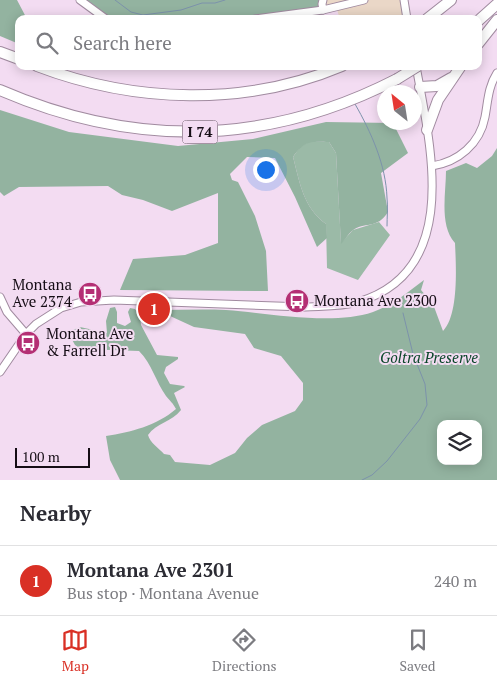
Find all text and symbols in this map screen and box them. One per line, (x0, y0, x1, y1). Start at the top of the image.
search box (15, 15, 482, 70)
icon: search (33, 29, 61, 57)
text: Search here (73, 30, 172, 55)
north arrow (377, 85, 422, 130)
road number: I 74 (182, 120, 218, 144)
your location (253, 157, 279, 183)
place label: Montana Ave 2374 (12, 274, 72, 311)
bus stop icon: Montana Ave 2374 (77, 281, 103, 307)
bus stop icon: Montana Ave 2300 (284, 288, 310, 314)
pin: 1 (138, 290, 170, 328)
place label: Montana Ave 2300 (314, 290, 437, 310)
place label: Montana Ave & Farrell Dr (46, 323, 133, 360)
bus stop icon: Montana Ave & Farrell Dr (15, 330, 41, 356)
park label: Goltra Preserve (380, 347, 478, 367)
map controls (437, 420, 482, 465)
button: layers (437, 420, 482, 465)
scale bar (15, 445, 90, 468)
text: 100 m (22, 447, 60, 466)
text: Nearby (20, 499, 91, 527)
text: Montana Ave 2301 (67, 557, 235, 582)
text: 1 (31, 570, 41, 592)
text: 240 m (434, 570, 477, 592)
text: Bus stop · Montana Avenue (67, 582, 259, 604)
tab: Map (61, 626, 89, 675)
tab: Directions (212, 626, 277, 675)
tab: Saved (399, 626, 436, 675)

